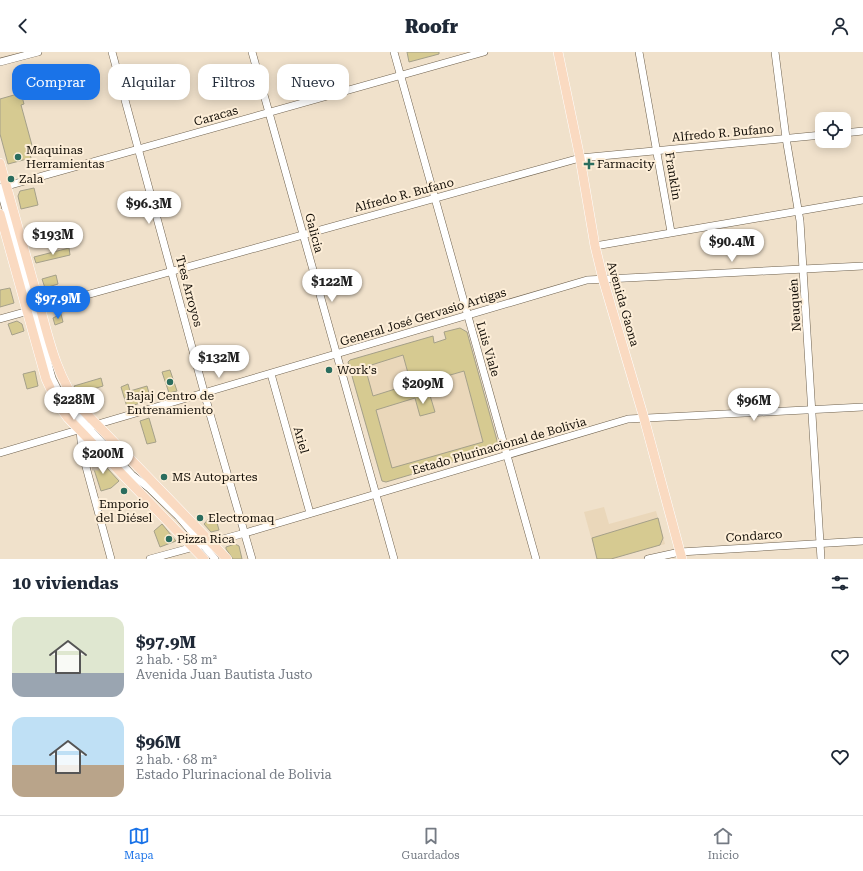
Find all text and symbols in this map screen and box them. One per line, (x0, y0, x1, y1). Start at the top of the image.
icon: back (12, 15, 34, 37)
icon: person (829, 15, 851, 37)
text: Roofr (405, 16, 458, 37)
chip: Comprar (12, 64, 100, 100)
chip: Alquilar (108, 64, 190, 100)
chip: Filtros (198, 64, 269, 100)
chip: Nuevo (277, 64, 349, 100)
street label: Caracas (192, 103, 240, 129)
map controls (815, 112, 851, 148)
button: locate (815, 112, 851, 148)
street label: Alfredo R. Bufano (671, 122, 775, 144)
place label: Maquinas Herramientas (26, 143, 105, 171)
street label: Franklin (662, 151, 684, 201)
marker: Maquinas Herramientas (13, 152, 23, 162)
place label: Farmacity (597, 157, 655, 171)
marker: Farmacity (584, 159, 594, 169)
place label: Zala (19, 172, 44, 186)
marker: Zala (6, 174, 16, 184)
street label: Alfredo R. Bufano (353, 175, 455, 215)
pin: $96.3M (116, 191, 182, 225)
text: $96.3M (126, 196, 172, 211)
street label: Galicia (302, 212, 326, 255)
pin: $193M (25, 222, 81, 256)
text: $193M (32, 227, 74, 242)
pin: $90.4M (699, 229, 765, 263)
text: $90.4M (709, 234, 755, 249)
street label: Tres Arroyos (173, 254, 205, 328)
street label: Avenida Gaona (604, 260, 642, 349)
pin: $122M (304, 269, 360, 303)
text: $122M (311, 274, 353, 289)
street label: Neuquén (786, 278, 804, 332)
street label: General José Gervasio Artigas (338, 285, 508, 349)
pin: $97.9M (25, 286, 91, 320)
text: $97.9M (35, 291, 81, 306)
street label: Luis Viale (473, 320, 503, 379)
pin: $132M (191, 345, 247, 379)
text: $132M (198, 350, 240, 365)
place label: Work's (337, 363, 377, 377)
marker: Work's (324, 365, 334, 375)
pin: $209M (395, 371, 451, 405)
text: $209M (402, 376, 444, 391)
marker: Bajaj Centro de Entrenamiento (165, 377, 175, 387)
pin: $228M (46, 387, 102, 421)
pin: $96M (730, 388, 778, 422)
place label: Bajaj Centro de Entrenamiento (126, 389, 214, 417)
text: $228M (53, 392, 95, 407)
text: $96M (737, 393, 771, 408)
street label: Estado Plurinacional de Bolivia (410, 414, 588, 478)
street label: Ariel (291, 425, 312, 455)
pin: $200M (75, 441, 131, 475)
text: $200M (82, 446, 124, 461)
place label: MS Autopartes (172, 470, 258, 484)
marker: MS Autopartes (159, 472, 169, 482)
marker: Emporio del Diésel (119, 486, 129, 496)
place label: Emporio del Diésel (96, 497, 152, 525)
place label: Electromaq (208, 511, 275, 525)
marker: Electromaq (195, 513, 205, 523)
street label: Condarco (725, 527, 783, 545)
place label: Pizza Rica (177, 532, 235, 546)
marker: Pizza Rica (164, 534, 174, 544)
icon: filters (829, 572, 851, 594)
text: 10 viviendas (12, 573, 118, 593)
text: $97.9M (136, 632, 196, 652)
icon: home (44, 633, 92, 681)
icon: heart (829, 646, 851, 668)
text: 2 hab. · 58 m² (136, 652, 217, 667)
text: Avenida Juan Bautista Justo (136, 667, 313, 682)
text: $96M (136, 732, 181, 752)
icon: home (44, 733, 92, 781)
icon: heart (829, 746, 851, 768)
text: 2 hab. · 68 m² (136, 752, 217, 767)
text: Estado Plurinacional de Bolivia (136, 767, 332, 782)
tab: Mapa (124, 825, 153, 862)
tab: Guardados (402, 825, 460, 862)
tab: Inicio (708, 825, 739, 862)

